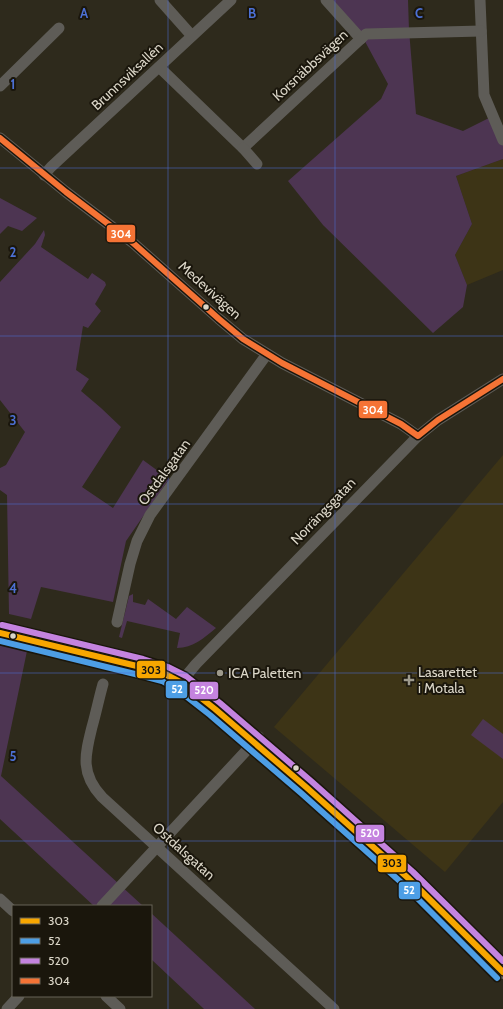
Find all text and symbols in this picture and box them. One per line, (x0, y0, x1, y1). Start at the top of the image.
text: A (80, 5, 89, 21)
text: B (248, 5, 256, 21)
text: C (415, 5, 423, 21)
street label: Korsnäbbsvägen (268, 25, 352, 105)
street label: Brunnsviksallén (87, 38, 167, 114)
text: 1 (11, 76, 15, 92)
line badge: 304 (106, 224, 136, 243)
text: 304 (111, 227, 131, 241)
text: 2 (10, 244, 17, 260)
street label: Medevivägen (175, 257, 245, 323)
unlabelled marker (201, 302, 211, 312)
line badge: 304 (358, 400, 388, 419)
text: 304 (363, 403, 383, 417)
text: 3 (9, 412, 17, 428)
street label: Ostdalsgatan (134, 435, 194, 509)
street label: Norrängsgatan (287, 474, 360, 548)
text: 4 (9, 580, 17, 596)
unlabelled marker (8, 631, 18, 641)
line badge: 303 (136, 660, 166, 679)
text: 303 (141, 663, 161, 677)
place label: Lasarettet i Motala (418, 663, 477, 697)
place label: ICA Paletten (228, 664, 301, 682)
marker: ICA Paletten (215, 668, 225, 678)
marker: Lasarettet i Motala (403, 674, 415, 686)
line badge: 52 (165, 680, 188, 699)
line badge: 520 (189, 681, 219, 700)
text: 52 (171, 682, 183, 696)
text: 520 (194, 683, 214, 697)
text: 5 (10, 748, 17, 764)
unlabelled marker (291, 763, 301, 773)
street label: Ostdalsgatan (149, 818, 219, 884)
line badge: 520 (355, 824, 385, 843)
text: 520 (360, 826, 380, 840)
line badge: 303 (377, 854, 407, 873)
text: 303 (382, 856, 402, 870)
line badge: 52 (398, 881, 421, 900)
text: 52 (403, 883, 415, 897)
legend (12, 905, 152, 997)
text: 303 (48, 913, 69, 928)
text: 52 (48, 933, 61, 948)
text: 520 (48, 953, 69, 968)
text: 304 (48, 973, 70, 988)

